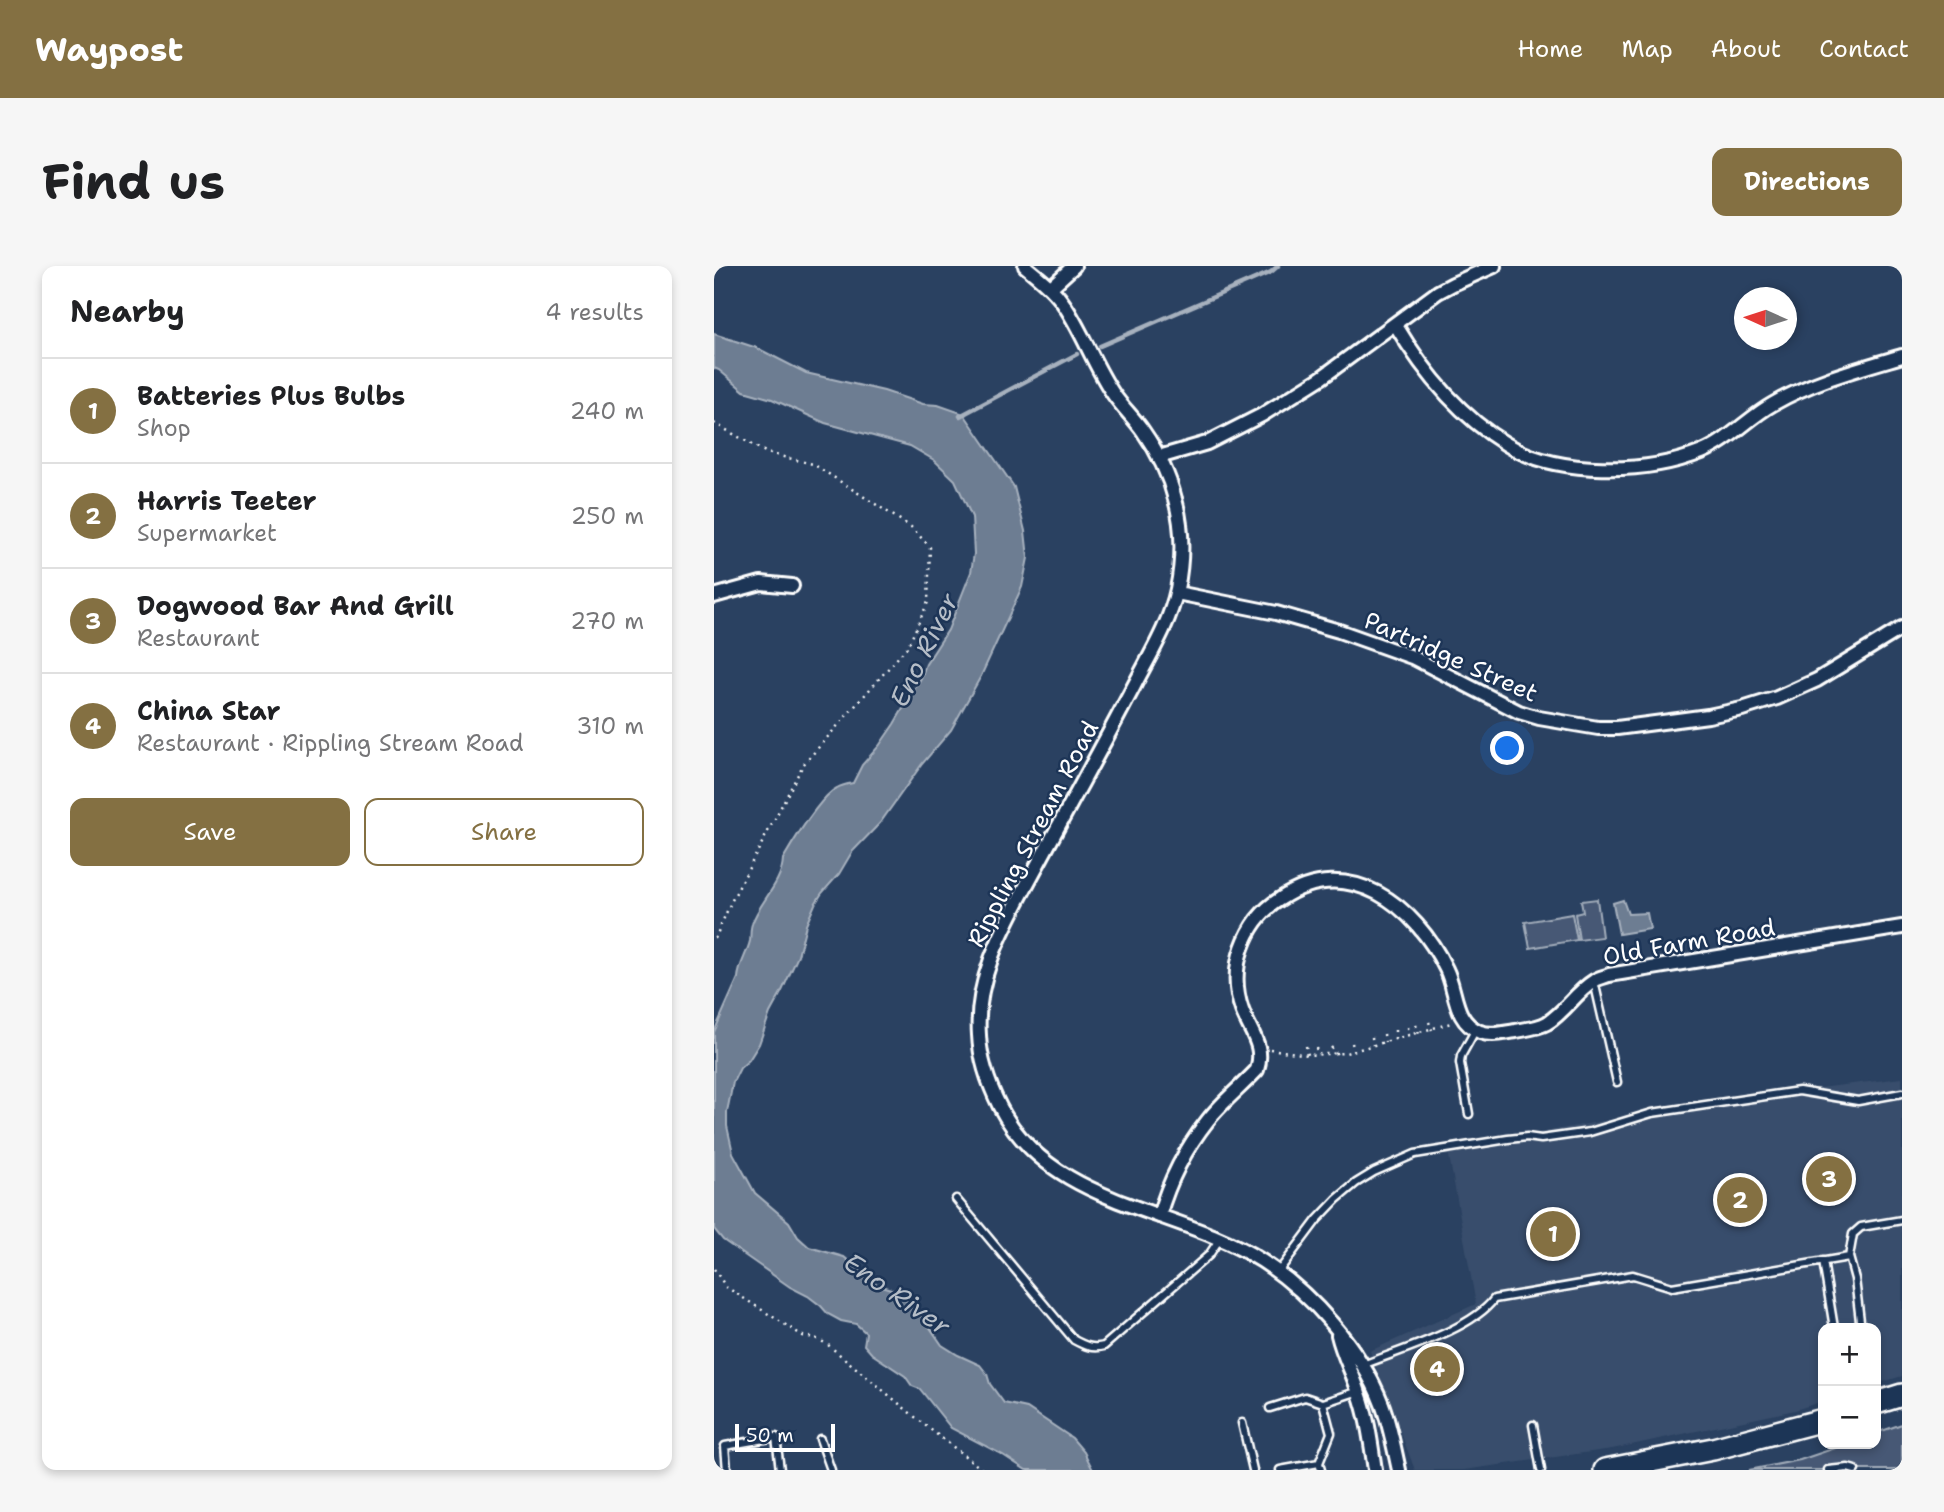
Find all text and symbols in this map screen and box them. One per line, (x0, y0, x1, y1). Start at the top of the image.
text: Waypost (35, 27, 183, 72)
text: Home (1517, 33, 1583, 65)
text: Map (1621, 33, 1673, 65)
text: About (1711, 33, 1781, 65)
text: Contact (1819, 33, 1909, 65)
button: Directions (1712, 148, 1902, 216)
text: Find us (42, 149, 225, 215)
north arrow (1734, 287, 1797, 350)
text: Nearby (70, 291, 185, 332)
text: 4 results (545, 297, 644, 327)
text: Batteries Plus Bulbs (137, 378, 405, 413)
text: 1 (88, 396, 98, 426)
text: 240 m (570, 396, 644, 426)
text: Shop (137, 413, 191, 443)
text: Harris Teeter (137, 483, 317, 518)
text: 2 (85, 501, 101, 531)
text: 250 m (571, 501, 644, 531)
text: Supermarket (137, 518, 277, 548)
water label: Eno River (881, 586, 966, 712)
text: Dogwood Bar And Grill (137, 588, 454, 623)
street label: Partridge Street (1359, 604, 1543, 710)
text: 3 (85, 606, 101, 636)
text: 270 m (570, 606, 644, 636)
text: Restaurant (137, 623, 260, 653)
text: China Star (137, 693, 280, 728)
text: 4 (85, 711, 101, 741)
text: 310 m (576, 711, 644, 741)
street label: Rippling Stream Road (960, 715, 1106, 953)
text: Restaurant · Rippling Stream Road (137, 728, 524, 758)
your location (1490, 731, 1524, 765)
button: Save (70, 798, 350, 866)
button: Share (364, 798, 644, 866)
street label: Old Farm Road (1600, 911, 1778, 973)
pin: 3 (1806, 1153, 1852, 1205)
pin: 2 (1717, 1174, 1763, 1226)
pin: 1 (1530, 1208, 1576, 1260)
water label: Eno River (837, 1244, 958, 1343)
map controls (1818, 1323, 1881, 1449)
button: + (1818, 1323, 1881, 1386)
pin: 4 (1414, 1343, 1460, 1395)
button: − (1818, 1386, 1881, 1449)
scale bar (735, 1421, 835, 1453)
text: 50 m (746, 1423, 794, 1448)

